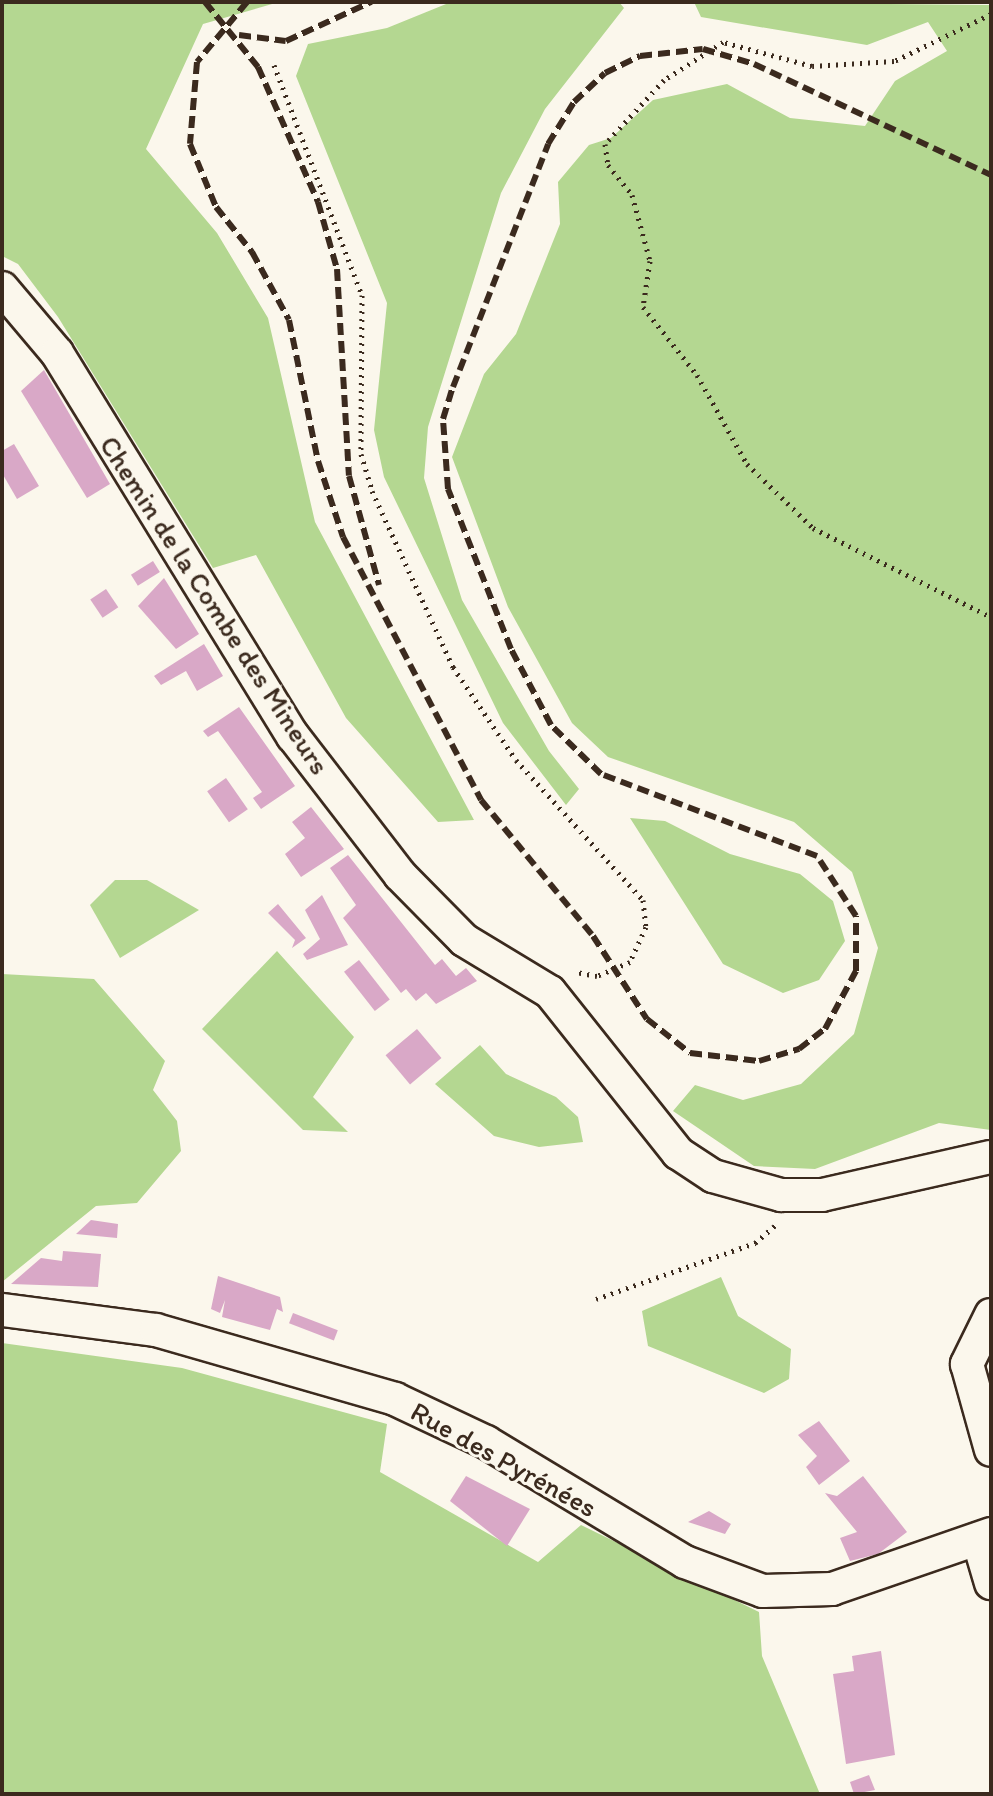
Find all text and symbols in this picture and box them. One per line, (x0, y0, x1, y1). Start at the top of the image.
street label: Chemin de la Combe des Mineurs (93, 430, 337, 780)
street label: Rue des Pyrénées (405, 1394, 603, 1524)

